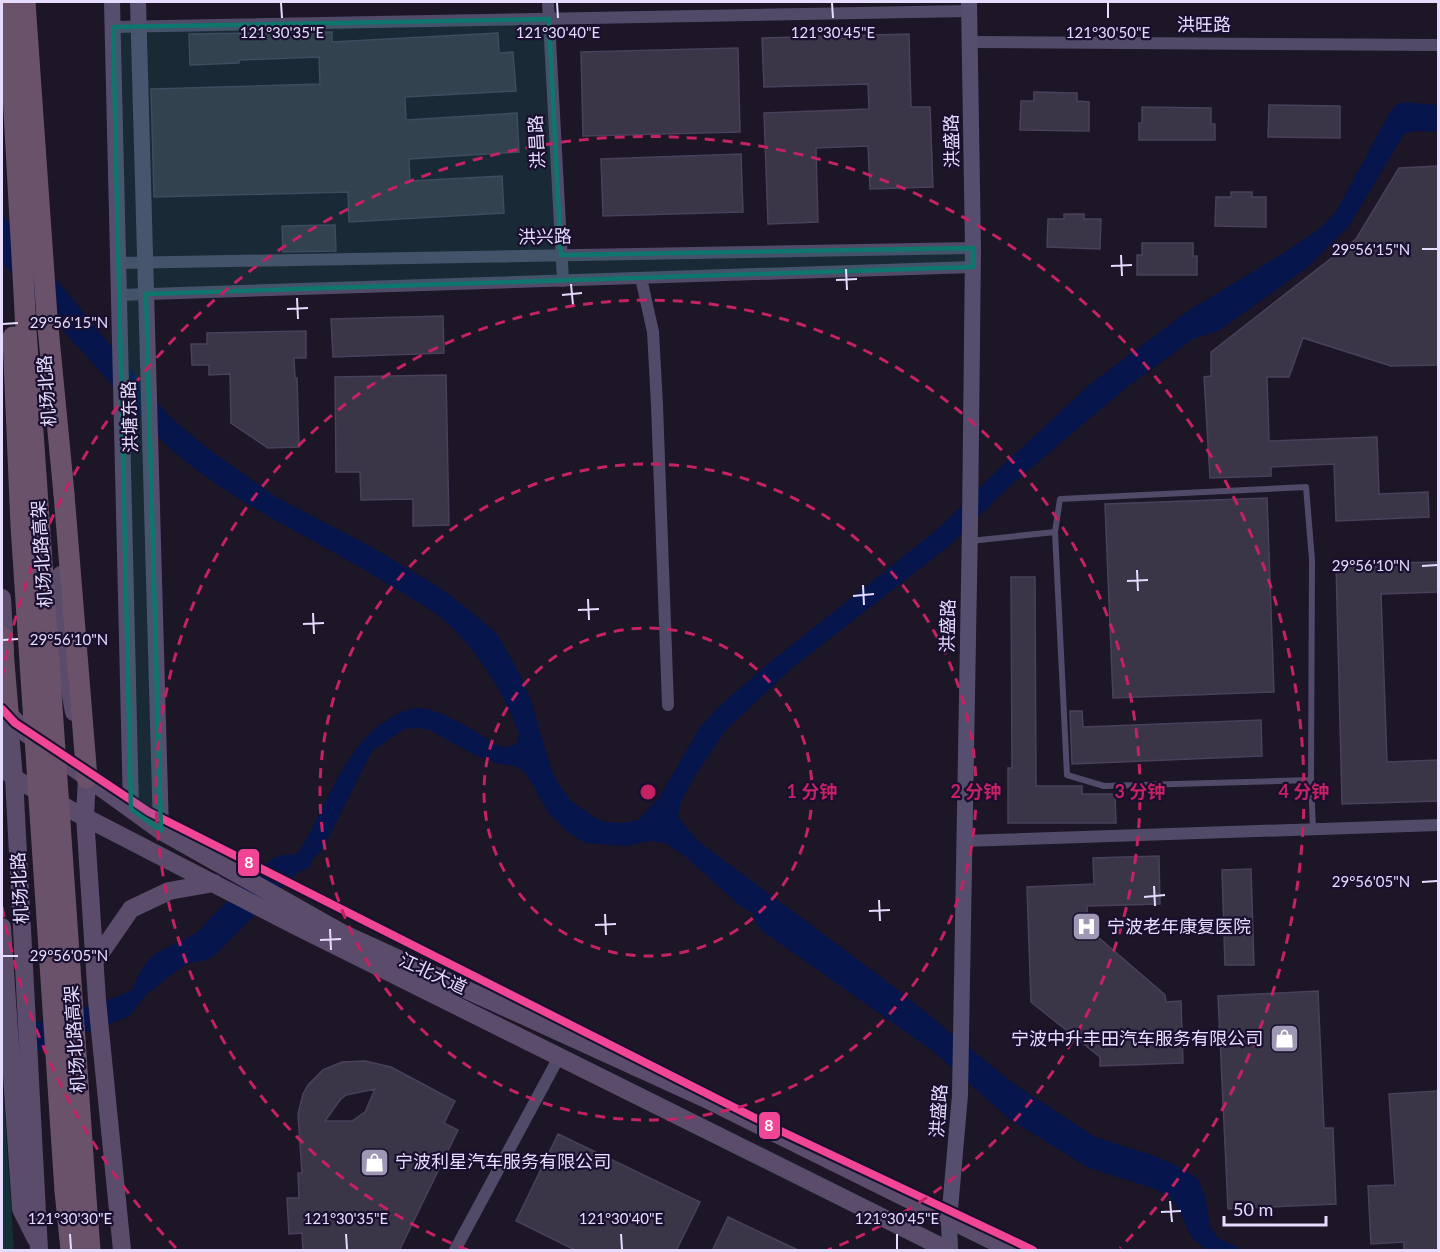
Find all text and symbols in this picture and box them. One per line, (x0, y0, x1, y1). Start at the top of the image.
street label: 洪旺路 (1177, 13, 1231, 35)
text: 121°30'35"E (240, 23, 324, 41)
text: 121°30'40"E (516, 23, 600, 41)
text: 121°30'45"E (791, 23, 875, 41)
text: 121°30'50"E (1066, 23, 1150, 41)
street label: 洪盛路 (940, 114, 962, 168)
street label: 洪昌路 (524, 115, 548, 170)
street label: 洪兴路 (518, 225, 572, 247)
text: 29°56'15"N (1332, 240, 1410, 258)
text: 29°56'15"N (30, 313, 108, 331)
street label: 机场北路 (33, 354, 59, 428)
street label: 洪塘东路 (117, 381, 141, 453)
street label: 机场北路高架 (26, 499, 56, 609)
text: 29°56'10"N (1332, 556, 1410, 574)
street label: 洪盛路 (936, 599, 958, 653)
text: 29°56'10"N (30, 630, 108, 648)
text: 1 分钟 (787, 780, 837, 802)
text: 2 分钟 (951, 780, 1001, 802)
text: 3 分钟 (1115, 780, 1165, 802)
text: 4 分钟 (1279, 780, 1329, 802)
centre of rings (638, 782, 658, 802)
line badge: 8 (237, 848, 260, 877)
street label: 机场北路 (6, 852, 32, 925)
text: 8 (244, 852, 254, 871)
text: 29°56'05"N (1332, 872, 1410, 890)
hospital icon: 宁波老年康复医院 (1070, 911, 1102, 943)
place label: 宁波老年康复医院 (1107, 915, 1251, 937)
text: 29°56'05"N (30, 946, 108, 964)
street label: 江北大道 (396, 948, 471, 998)
street label: 机场北路高架 (59, 984, 89, 1094)
shop icon: 宁波中升丰田汽车服务有限公司 (1268, 1023, 1300, 1055)
place label: 宁波中升丰田汽车服务有限公司 (1011, 1027, 1263, 1049)
street label: 洪盛路 (925, 1083, 951, 1139)
line badge: 8 (758, 1111, 781, 1140)
text: 8 (764, 1115, 774, 1134)
shop icon: 宁波利星汽车服务有限公司 (358, 1146, 390, 1178)
place label: 宁波利星汽车服务有限公司 (395, 1150, 611, 1172)
scale bar (1224, 1189, 1326, 1227)
text: 50 m (1233, 1198, 1273, 1220)
text: 121°30'30"E (28, 1209, 112, 1227)
text: 121°30'35"E (304, 1209, 388, 1227)
text: 121°30'40"E (579, 1209, 663, 1227)
text: 121°30'45"E (855, 1209, 939, 1227)

